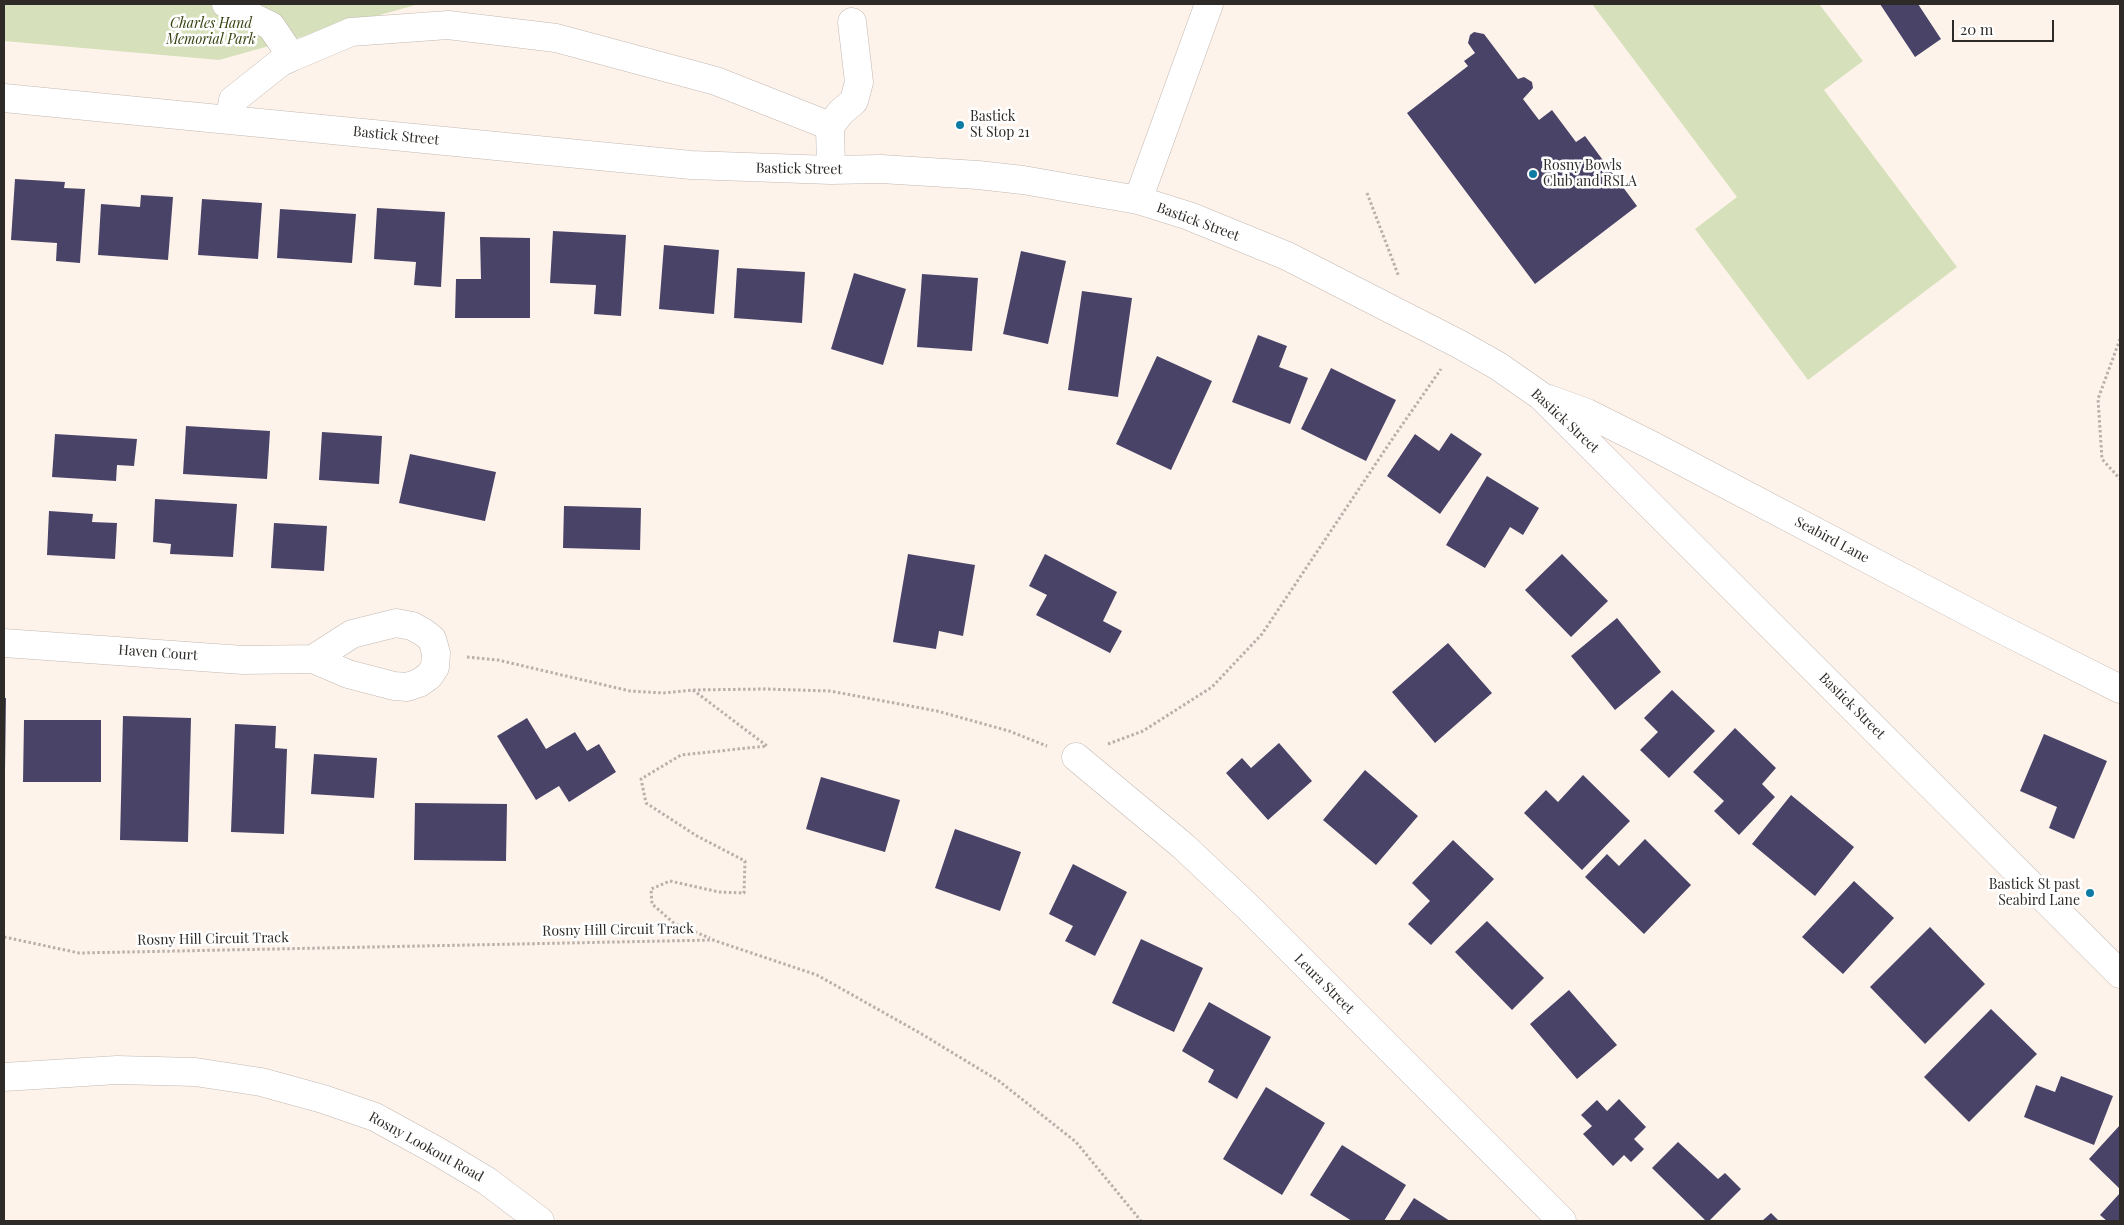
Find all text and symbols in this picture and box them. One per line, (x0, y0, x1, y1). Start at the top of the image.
scale bar (1954, 10, 2056, 42)
park label: Charles Hand Memorial Park (166, 16, 256, 48)
text: 20 m (1960, 19, 1993, 39)
place label: Bastick St Stop 21 (970, 109, 1030, 142)
marker: Bastick St Stop 21 (954, 119, 966, 131)
street label: Bastick Street (352, 123, 440, 149)
place label: Rosny Bowls Club and RSLA (1543, 158, 1637, 190)
street label: Bastick Street (756, 160, 842, 178)
marker: Rosny Bowls Club and RSLA (1527, 168, 1539, 180)
street label: Bastick Street (1154, 199, 1242, 245)
street label: Bastick Street (1528, 385, 1602, 457)
street label: Seabird Lane (1792, 513, 1872, 567)
street label: Haven Court (118, 642, 198, 664)
street label: Bastick Street (1815, 669, 1889, 743)
place label: Bastick St past Seabird Lane (1989, 877, 2080, 910)
marker: Bastick St past Seabird Lane (2084, 887, 2096, 899)
street label: Rosny Hill Circuit Track (542, 920, 694, 940)
street label: Rosny Hill Circuit Track (137, 929, 289, 949)
street label: Leura Street (1291, 951, 1357, 1017)
street label: Rosny Lookout Road (366, 1108, 486, 1186)

